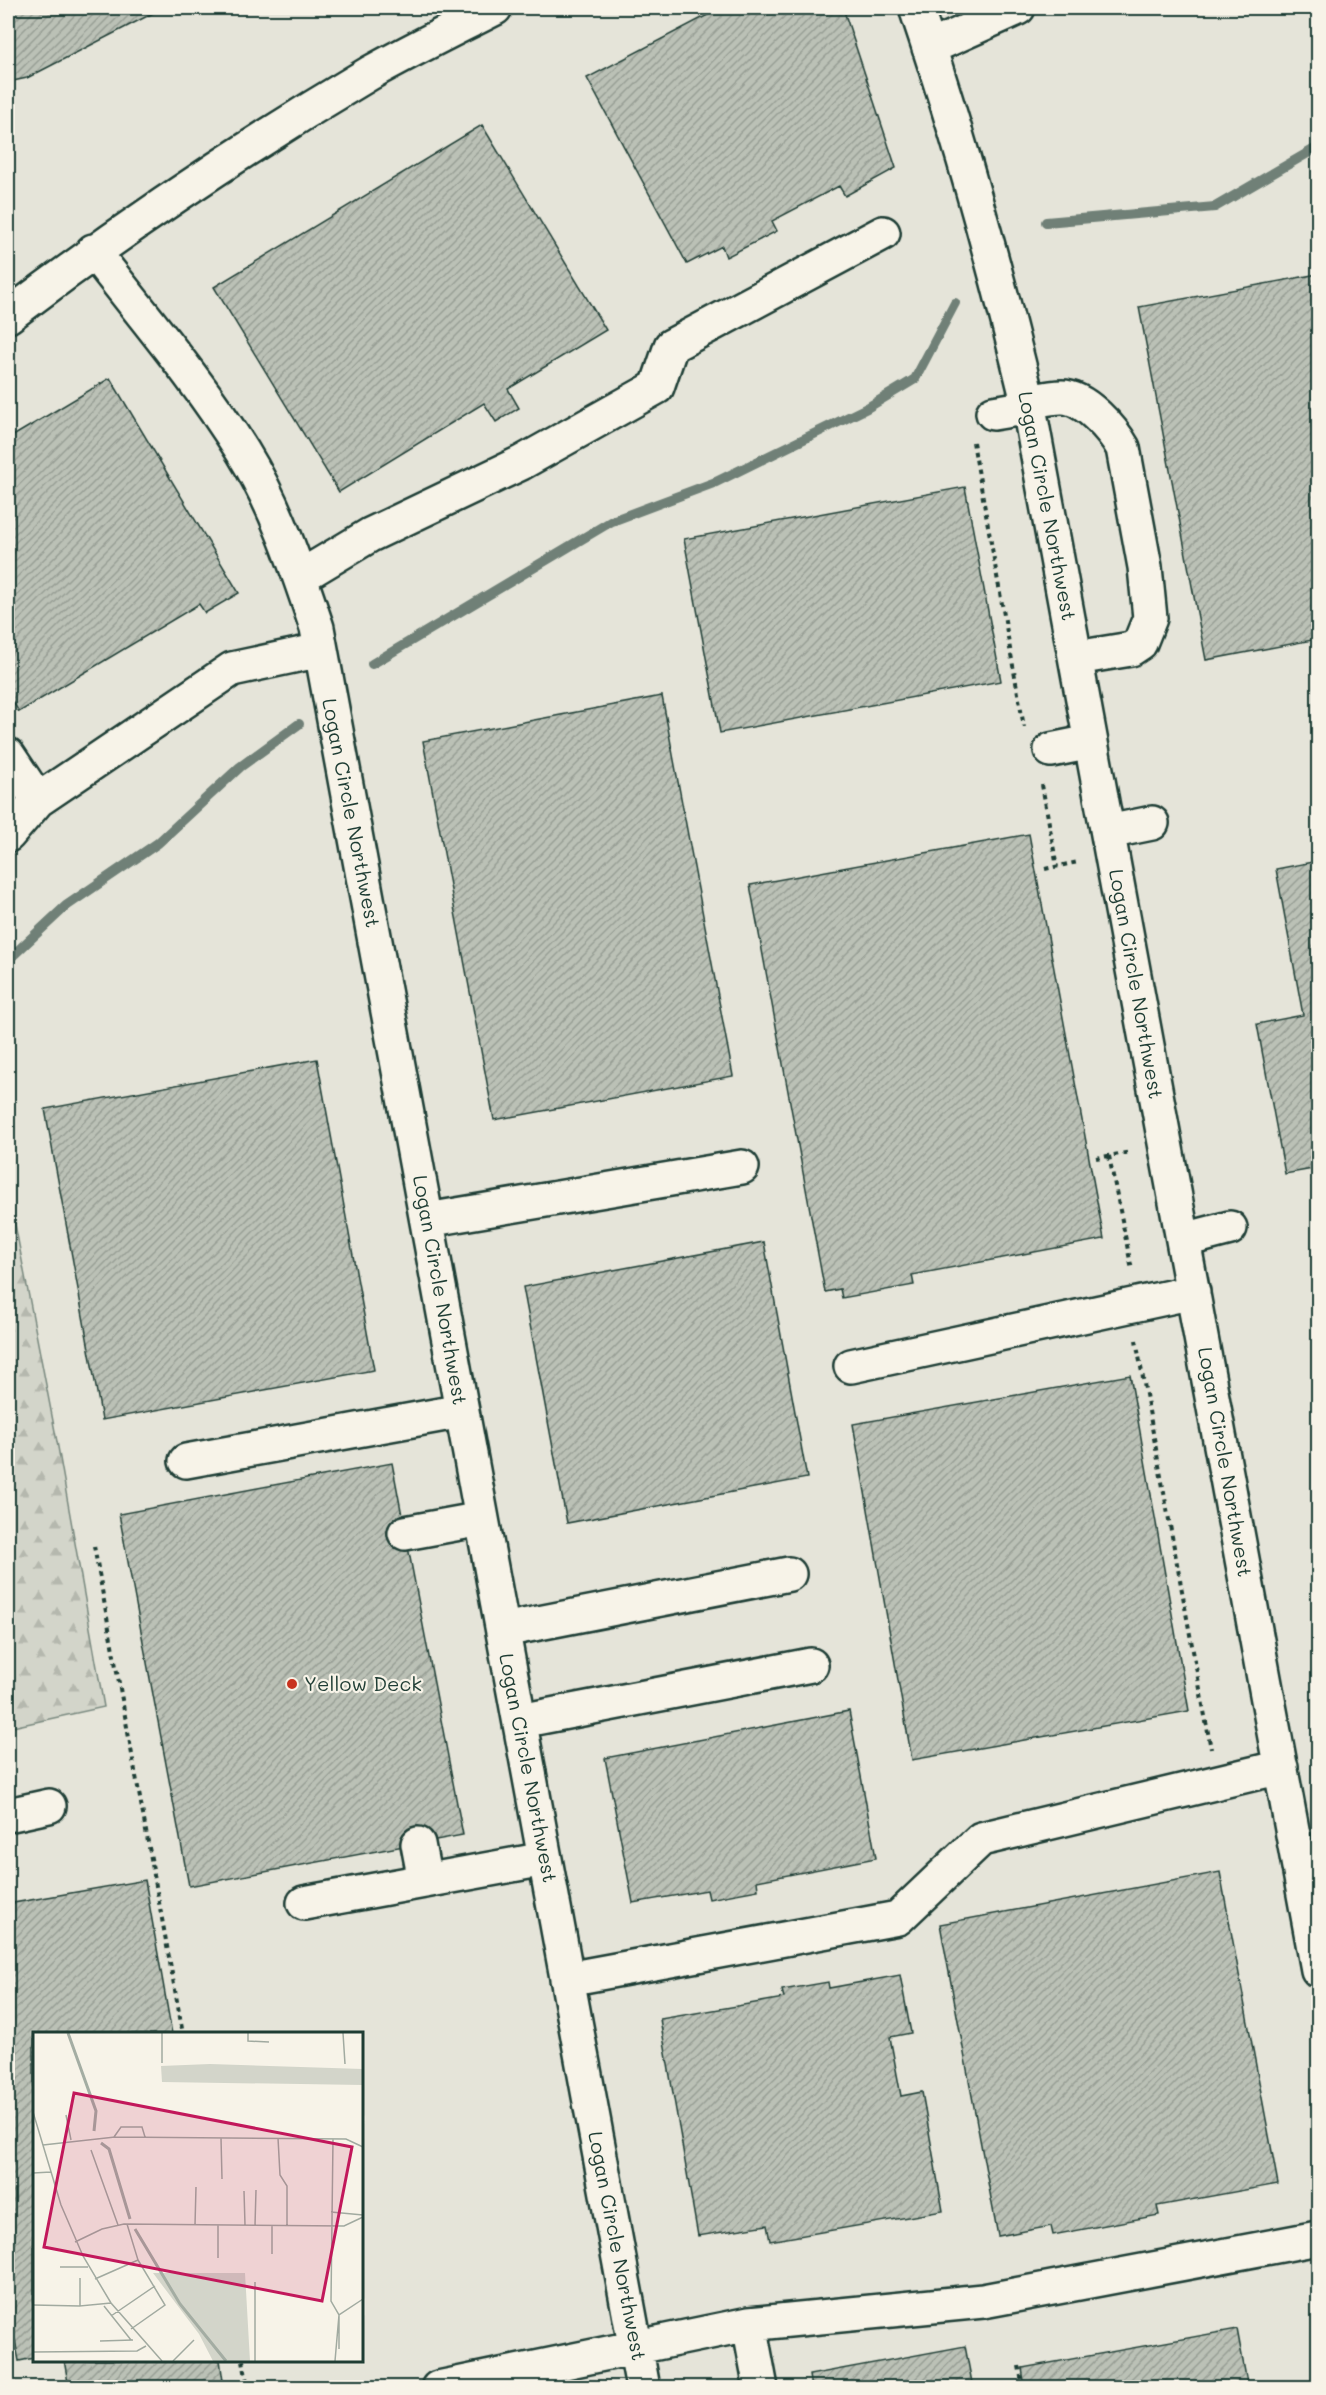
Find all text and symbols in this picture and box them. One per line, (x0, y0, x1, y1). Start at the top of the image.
street label: Logan Circle Northwest (1013, 389, 1083, 623)
street label: Logan Circle Northwest (317, 696, 387, 930)
street label: Logan Circle Northwest (1104, 867, 1170, 1101)
street label: Logan Circle Northwest (408, 1173, 474, 1407)
street label: Logan Circle Northwest (1193, 1345, 1259, 1579)
street label: Logan Circle Northwest (494, 1651, 564, 1885)
place label: Yellow Deck (304, 1670, 422, 1696)
marker: Yellow Deck (285, 1677, 299, 1691)
inset map (33, 2032, 363, 2362)
street label: Logan Circle Northwest (583, 2129, 653, 2363)

